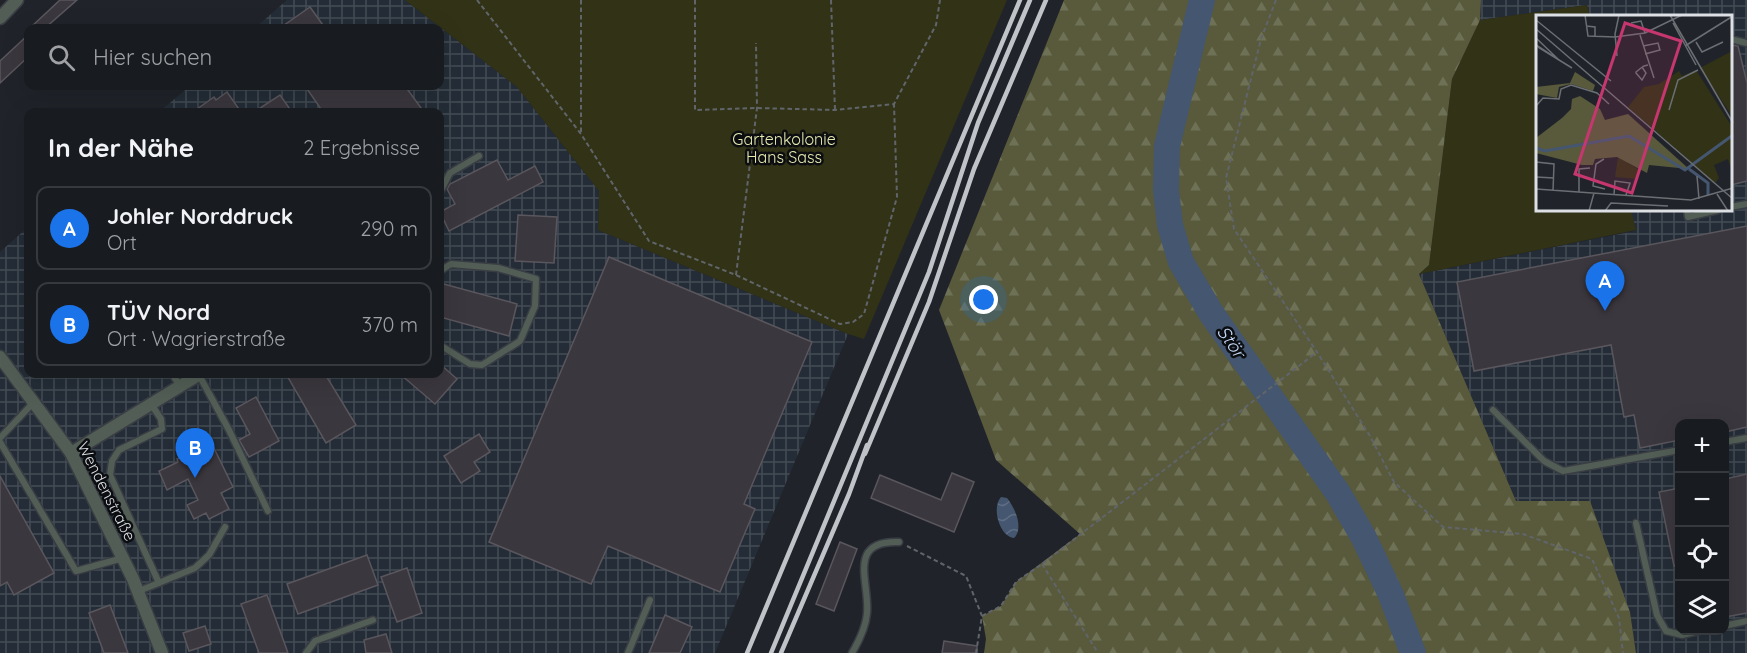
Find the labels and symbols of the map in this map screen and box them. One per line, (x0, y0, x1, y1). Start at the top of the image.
inset map (1536, 15, 1732, 212)
park label: Gartenkolonie Hans Sass (732, 129, 836, 167)
pin: A (1586, 262, 1624, 311)
your location (969, 285, 998, 314)
water label: Stör (1212, 321, 1252, 364)
pin: B (176, 428, 214, 478)
street label: Wendenstraße (73, 438, 141, 544)

